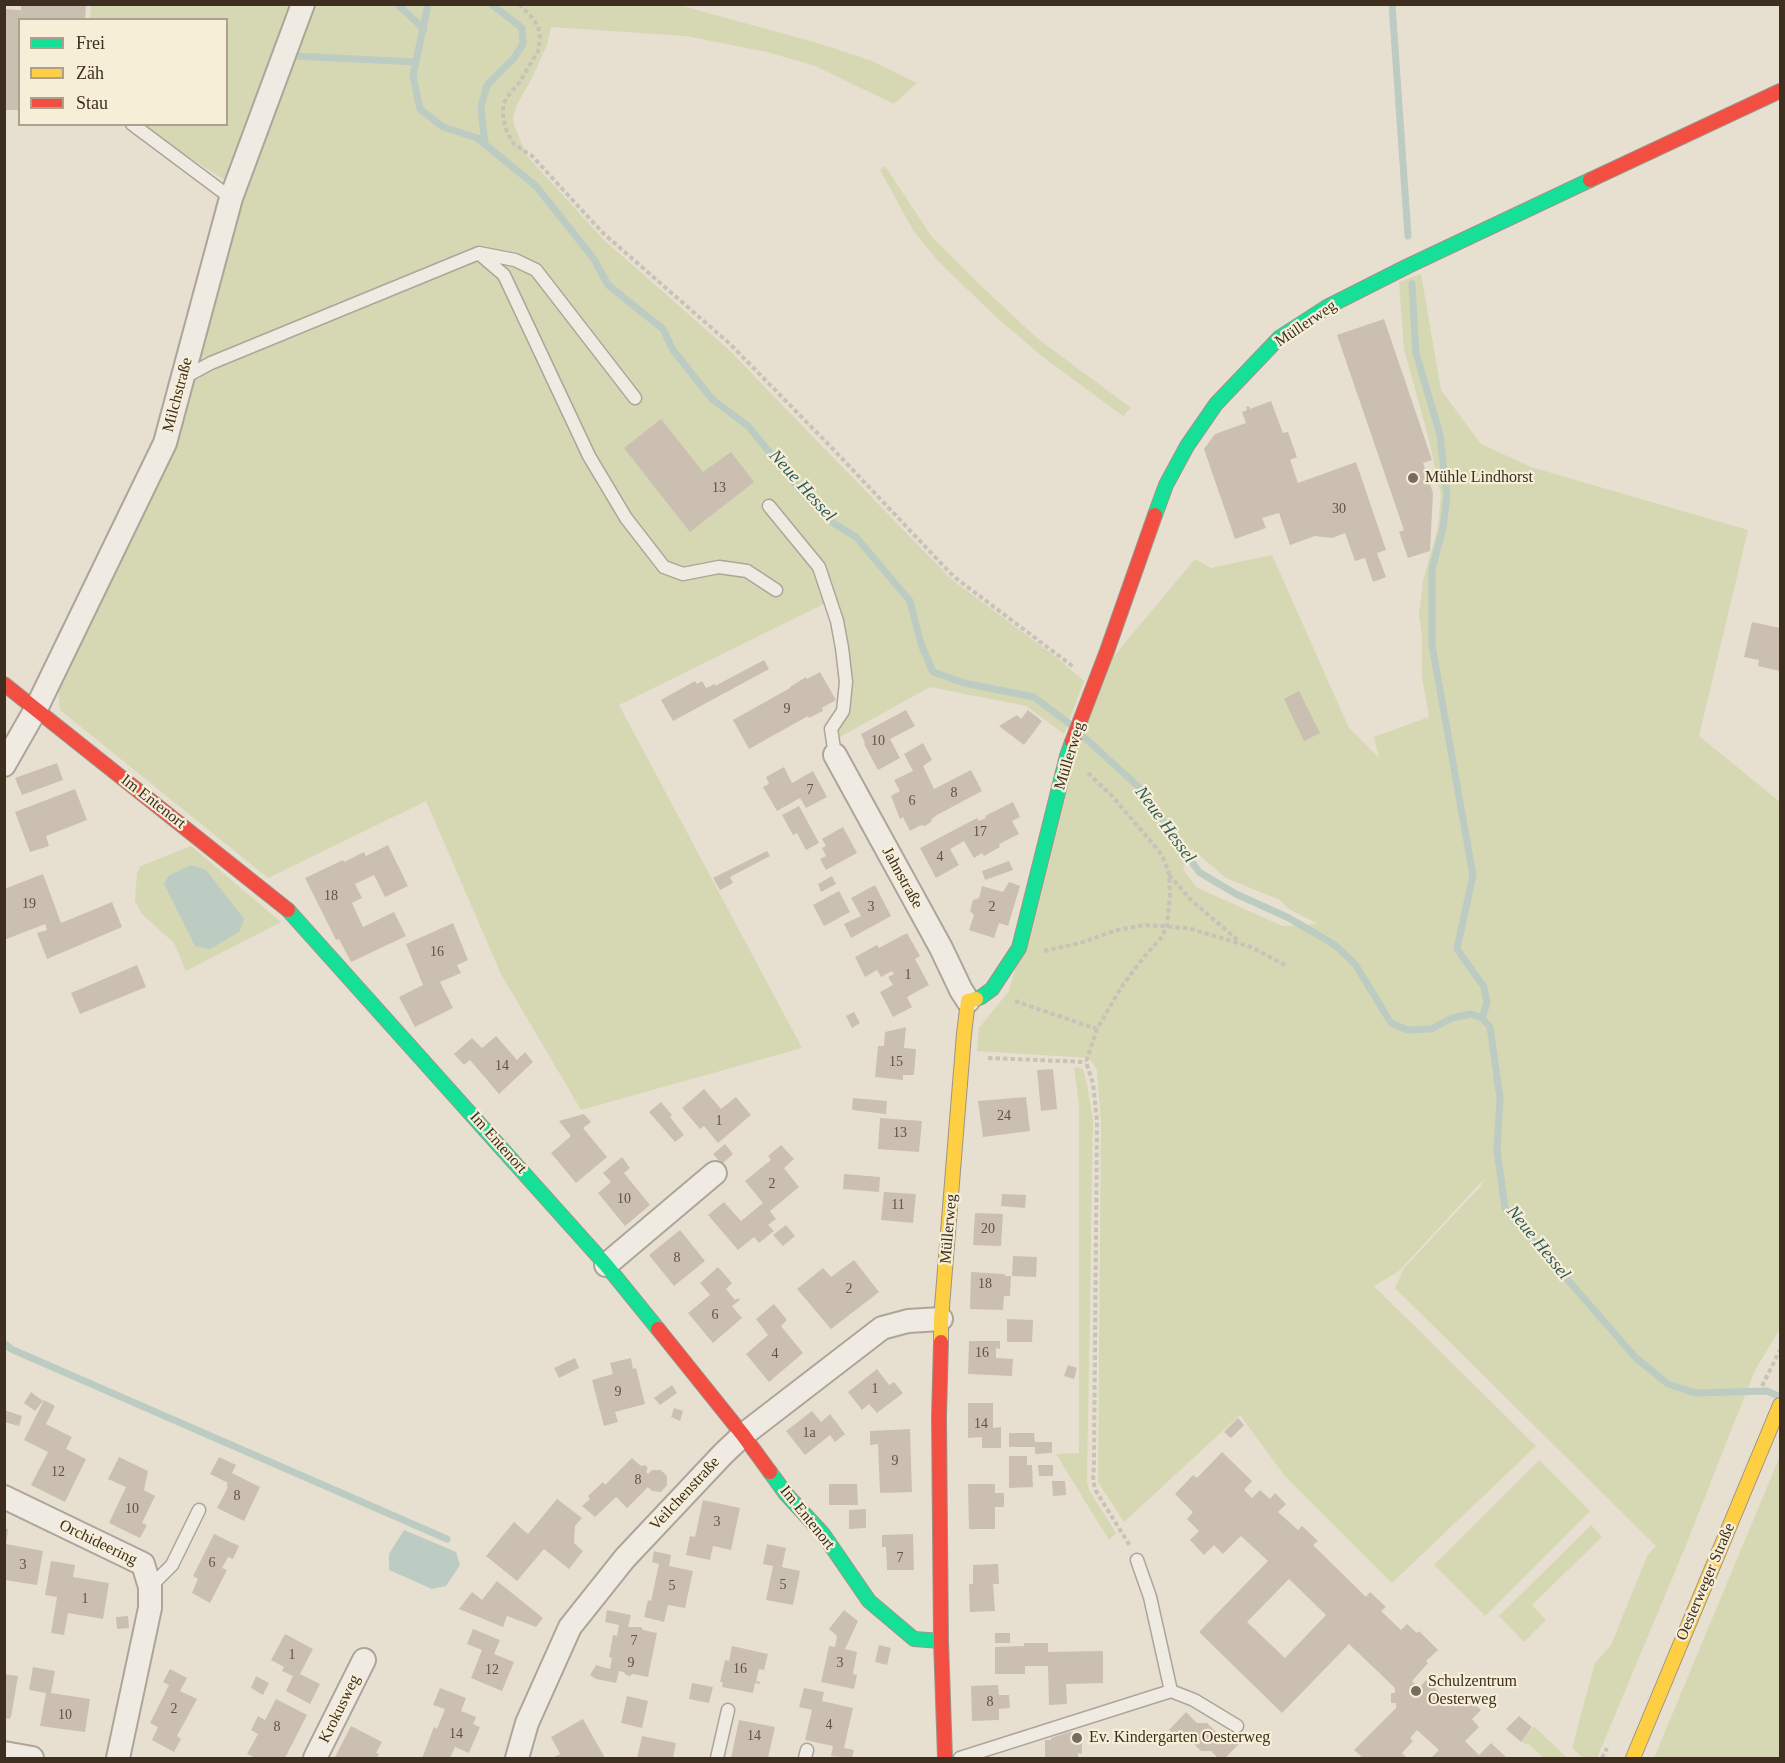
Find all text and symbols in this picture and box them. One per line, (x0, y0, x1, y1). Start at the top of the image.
legend (18, 18, 228, 126)
text: Frei (76, 33, 105, 53)
text: Zäh (76, 63, 104, 83)
text: Stau (76, 93, 108, 113)
street label: Müllerweg (1272, 296, 1340, 352)
street label: Milchstraße (159, 356, 197, 434)
water label: Neue Hessel (764, 446, 840, 526)
place label: Mühle Lindhorst (1425, 468, 1533, 488)
marker: Mühle Lindhorst (1406, 471, 1420, 485)
house number: 13 (712, 480, 726, 496)
house number: 30 (1332, 501, 1346, 517)
house number: 9 (783, 701, 790, 717)
street label: Müllerweg (1051, 720, 1089, 792)
house number: 10 (871, 733, 885, 749)
street label: Im Entenort (117, 771, 189, 833)
house number: 7 (806, 782, 814, 798)
water label: Neue Hessel (1130, 782, 1200, 868)
house number: 8 (950, 785, 958, 801)
house number: 6 (908, 793, 916, 809)
house number: 17 (973, 824, 987, 840)
street label: Jahnstraße (877, 844, 927, 912)
house number: 4 (936, 849, 944, 865)
house number: 18 (324, 888, 338, 904)
house number: 19 (22, 896, 36, 912)
house number: 3 (867, 899, 874, 915)
house number: 2 (988, 899, 996, 915)
house number: 16 (430, 944, 444, 960)
house number: 1 (904, 967, 912, 983)
house number: 15 (889, 1054, 903, 1070)
house number: 14 (495, 1058, 509, 1074)
street label: Im Entenort (465, 1108, 531, 1178)
house number: 24 (997, 1108, 1011, 1124)
house number: 1 (716, 1113, 722, 1129)
house number: 13 (893, 1125, 907, 1141)
house number: 2 (768, 1176, 776, 1192)
house number: 10 (617, 1191, 631, 1207)
street label: Müllerweg (936, 1193, 962, 1265)
house number: 11 (891, 1197, 905, 1213)
water label: Neue Hessel (1501, 1201, 1575, 1285)
house number: 20 (981, 1221, 995, 1237)
house number: 8 (674, 1250, 680, 1266)
house number: 18 (978, 1276, 992, 1292)
house number: 2 (846, 1281, 852, 1297)
house number: 6 (712, 1307, 718, 1323)
house number: 16 (975, 1345, 989, 1361)
house number: 4 (771, 1346, 778, 1362)
house number: 1 (872, 1381, 879, 1397)
house number: 9 (614, 1384, 622, 1400)
house number: 14 (974, 1416, 988, 1432)
house number: 1a (802, 1425, 816, 1441)
street label: Veilchenstraße (646, 1453, 724, 1535)
house number: 9 (891, 1453, 898, 1469)
house number: 12 (51, 1464, 65, 1480)
house number: 8 (634, 1472, 642, 1488)
street label: Im Entenort (775, 1482, 839, 1554)
house number: 8 (234, 1488, 240, 1504)
house number: 10 (125, 1501, 139, 1517)
house number: 3 (714, 1514, 720, 1530)
street label: Orchideering (56, 1516, 140, 1570)
street label: Oesterweger Straße (1673, 1520, 1739, 1644)
house number: 7 (896, 1550, 904, 1566)
house number: 6 (208, 1555, 216, 1571)
house number: 3 (20, 1557, 26, 1573)
house number: 5 (780, 1577, 786, 1593)
house number: 5 (668, 1578, 676, 1594)
house number: 1 (82, 1591, 88, 1607)
house number: 7 (630, 1633, 638, 1649)
house number: 1 (288, 1647, 296, 1663)
house number: 9 (628, 1655, 634, 1671)
house number: 3 (836, 1655, 844, 1671)
house number: 16 (733, 1661, 747, 1677)
house number: 12 (485, 1662, 499, 1678)
street label: Krokusweg (315, 1672, 365, 1746)
place label: Schulzentrum Oesterweg (1428, 1672, 1517, 1710)
marker: Schulzentrum Oesterweg (1409, 1684, 1423, 1698)
house number: 8 (986, 1694, 994, 1710)
house number: 2 (170, 1701, 178, 1717)
house number: 10 (58, 1707, 72, 1723)
house number: 4 (825, 1717, 832, 1733)
house number: 8 (274, 1719, 280, 1735)
house number: 14 (449, 1726, 463, 1742)
house number: 14 (747, 1728, 761, 1744)
place label: Ev. Kindergarten Oesterweg (1089, 1728, 1270, 1748)
marker: Ev. Kindergarten Oesterweg (1070, 1731, 1084, 1745)

